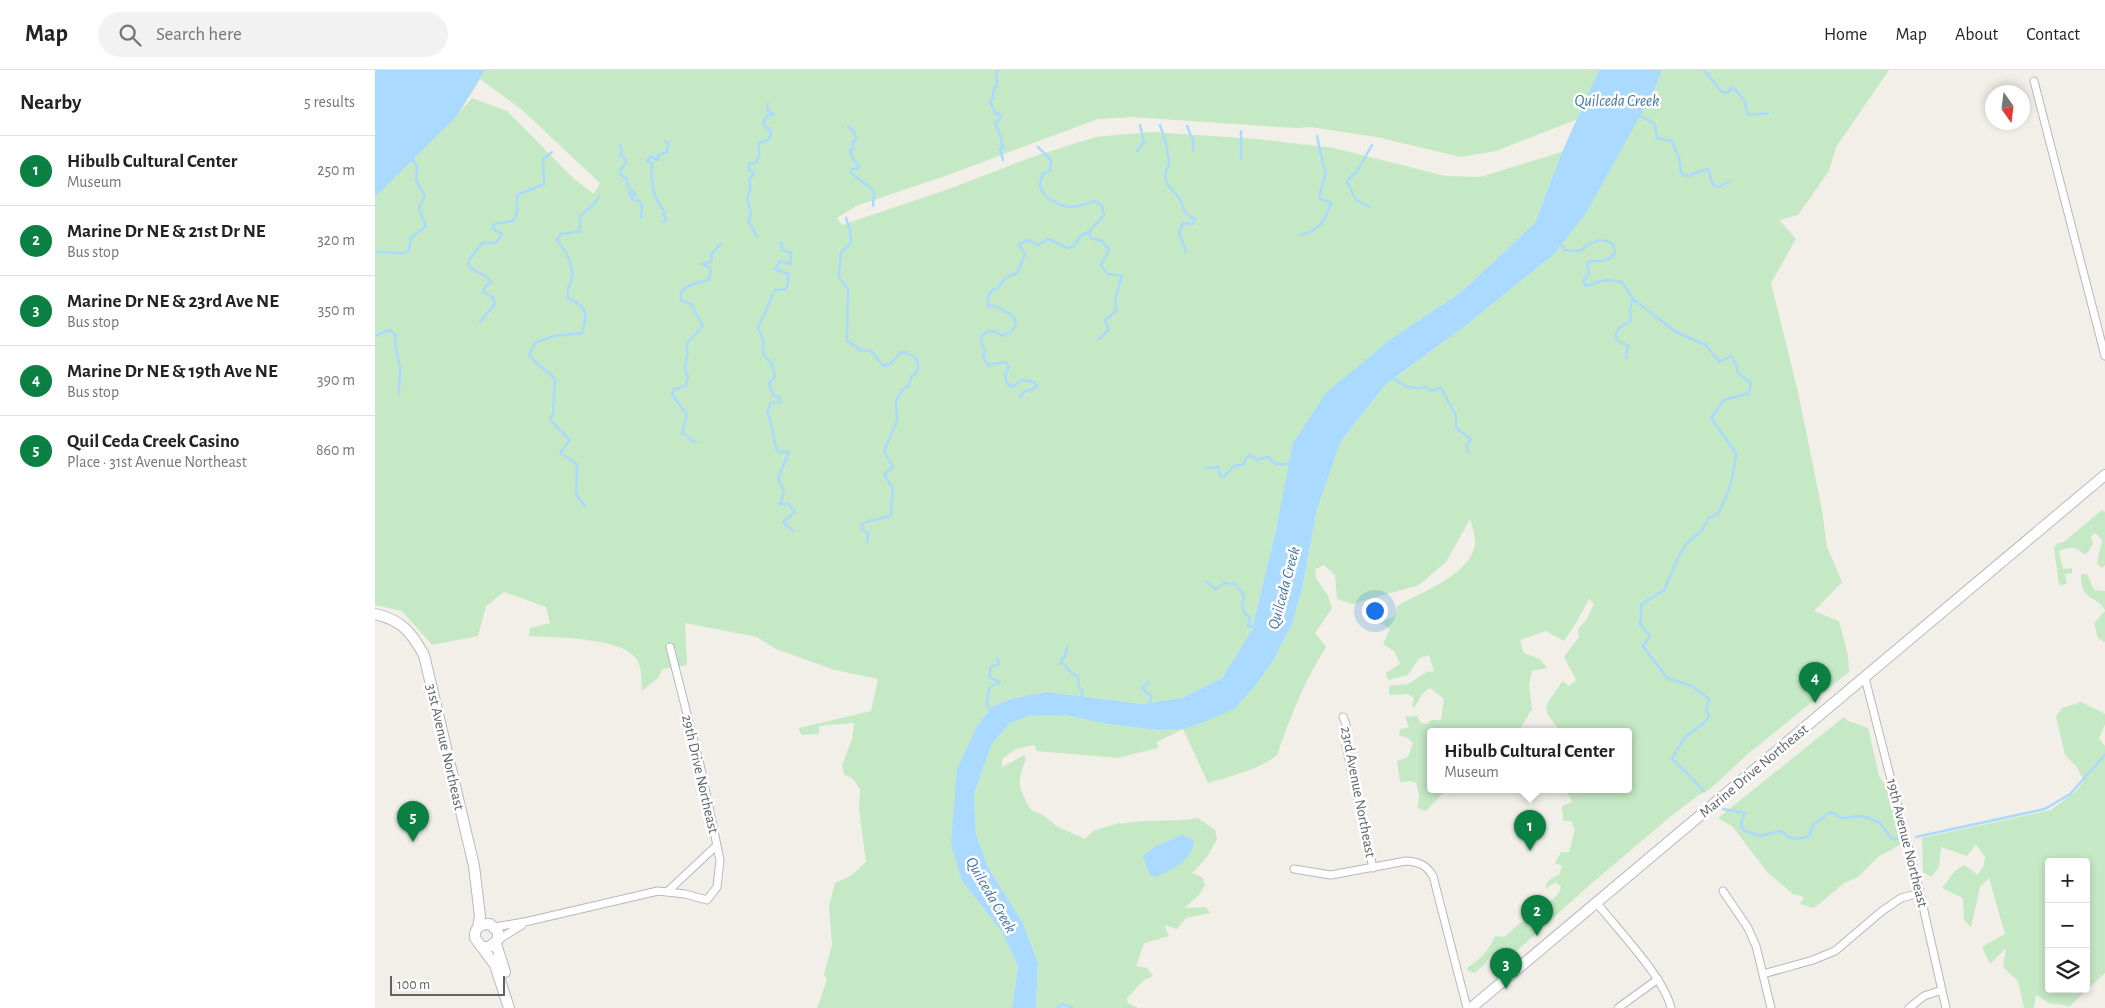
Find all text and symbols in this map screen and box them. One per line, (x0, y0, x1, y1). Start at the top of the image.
search box (98, 12, 448, 57)
icon: search (116, 21, 144, 49)
text: Map (25, 22, 68, 46)
text: Search here (156, 25, 242, 44)
text: Home (1824, 26, 1867, 44)
text: Map (1895, 26, 1927, 44)
text: About (1955, 26, 1998, 44)
text: Contact (2026, 26, 2080, 44)
north arrow (1985, 85, 2030, 130)
text: Nearby (20, 92, 81, 113)
water label: Quilceda Creek (1575, 93, 1659, 110)
text: 5 results (304, 94, 355, 110)
text: Hibulb Cultural Center (67, 152, 237, 171)
text: 1 (33, 162, 39, 178)
text: 250 m (317, 162, 355, 178)
text: Museum (67, 174, 122, 190)
text: Marine Dr NE & 21st Dr NE (67, 222, 266, 241)
text: 2 (32, 232, 40, 248)
text: 320 m (317, 232, 355, 248)
text: Bus stop (67, 244, 119, 260)
text: Marine Dr NE & 23rd Ave NE (67, 292, 279, 311)
text: 3 (33, 302, 39, 318)
text: 350 m (318, 302, 355, 318)
text: Bus stop (67, 314, 119, 330)
text: Marine Dr NE & 19th Ave NE (67, 362, 278, 381)
text: 4 (32, 372, 40, 388)
text: 390 m (317, 372, 355, 388)
text: Bus stop (67, 384, 119, 400)
text: Quil Ceda Creek Casino (67, 432, 239, 451)
text: 5 (33, 442, 39, 458)
text: 860 m (316, 442, 355, 458)
text: Place · 31st Avenue Northeast (67, 454, 247, 470)
water label: Quilceda Creek (1265, 545, 1304, 631)
your location (1362, 598, 1388, 624)
pin: 4 (1799, 662, 1831, 703)
street label: 31st Avenue Northeast (423, 682, 467, 812)
street label: 29th Drive Northeast (679, 713, 721, 835)
street label: Marine Drive Northeast (1697, 721, 1811, 821)
street label: 23rd Avenue Northeast (1338, 725, 1378, 859)
popup (1427, 728, 1632, 793)
text: Hibulb Cultural Center (1444, 742, 1615, 761)
text: Museum (1444, 764, 1499, 780)
street label: 19th Avenue Northeast (1884, 777, 1930, 909)
pin: 5 (397, 801, 429, 842)
pin: 1 (1514, 810, 1546, 851)
water label: Quilceda Creek (962, 854, 1019, 936)
map controls (2045, 858, 2090, 993)
button: + (2045, 858, 2090, 903)
pin: 2 (1521, 895, 1553, 936)
button: − (2045, 903, 2090, 948)
pin: 3 (1490, 948, 1522, 989)
button: layers (2045, 948, 2090, 993)
scale bar (390, 973, 505, 996)
text: 100 m (397, 978, 430, 992)

